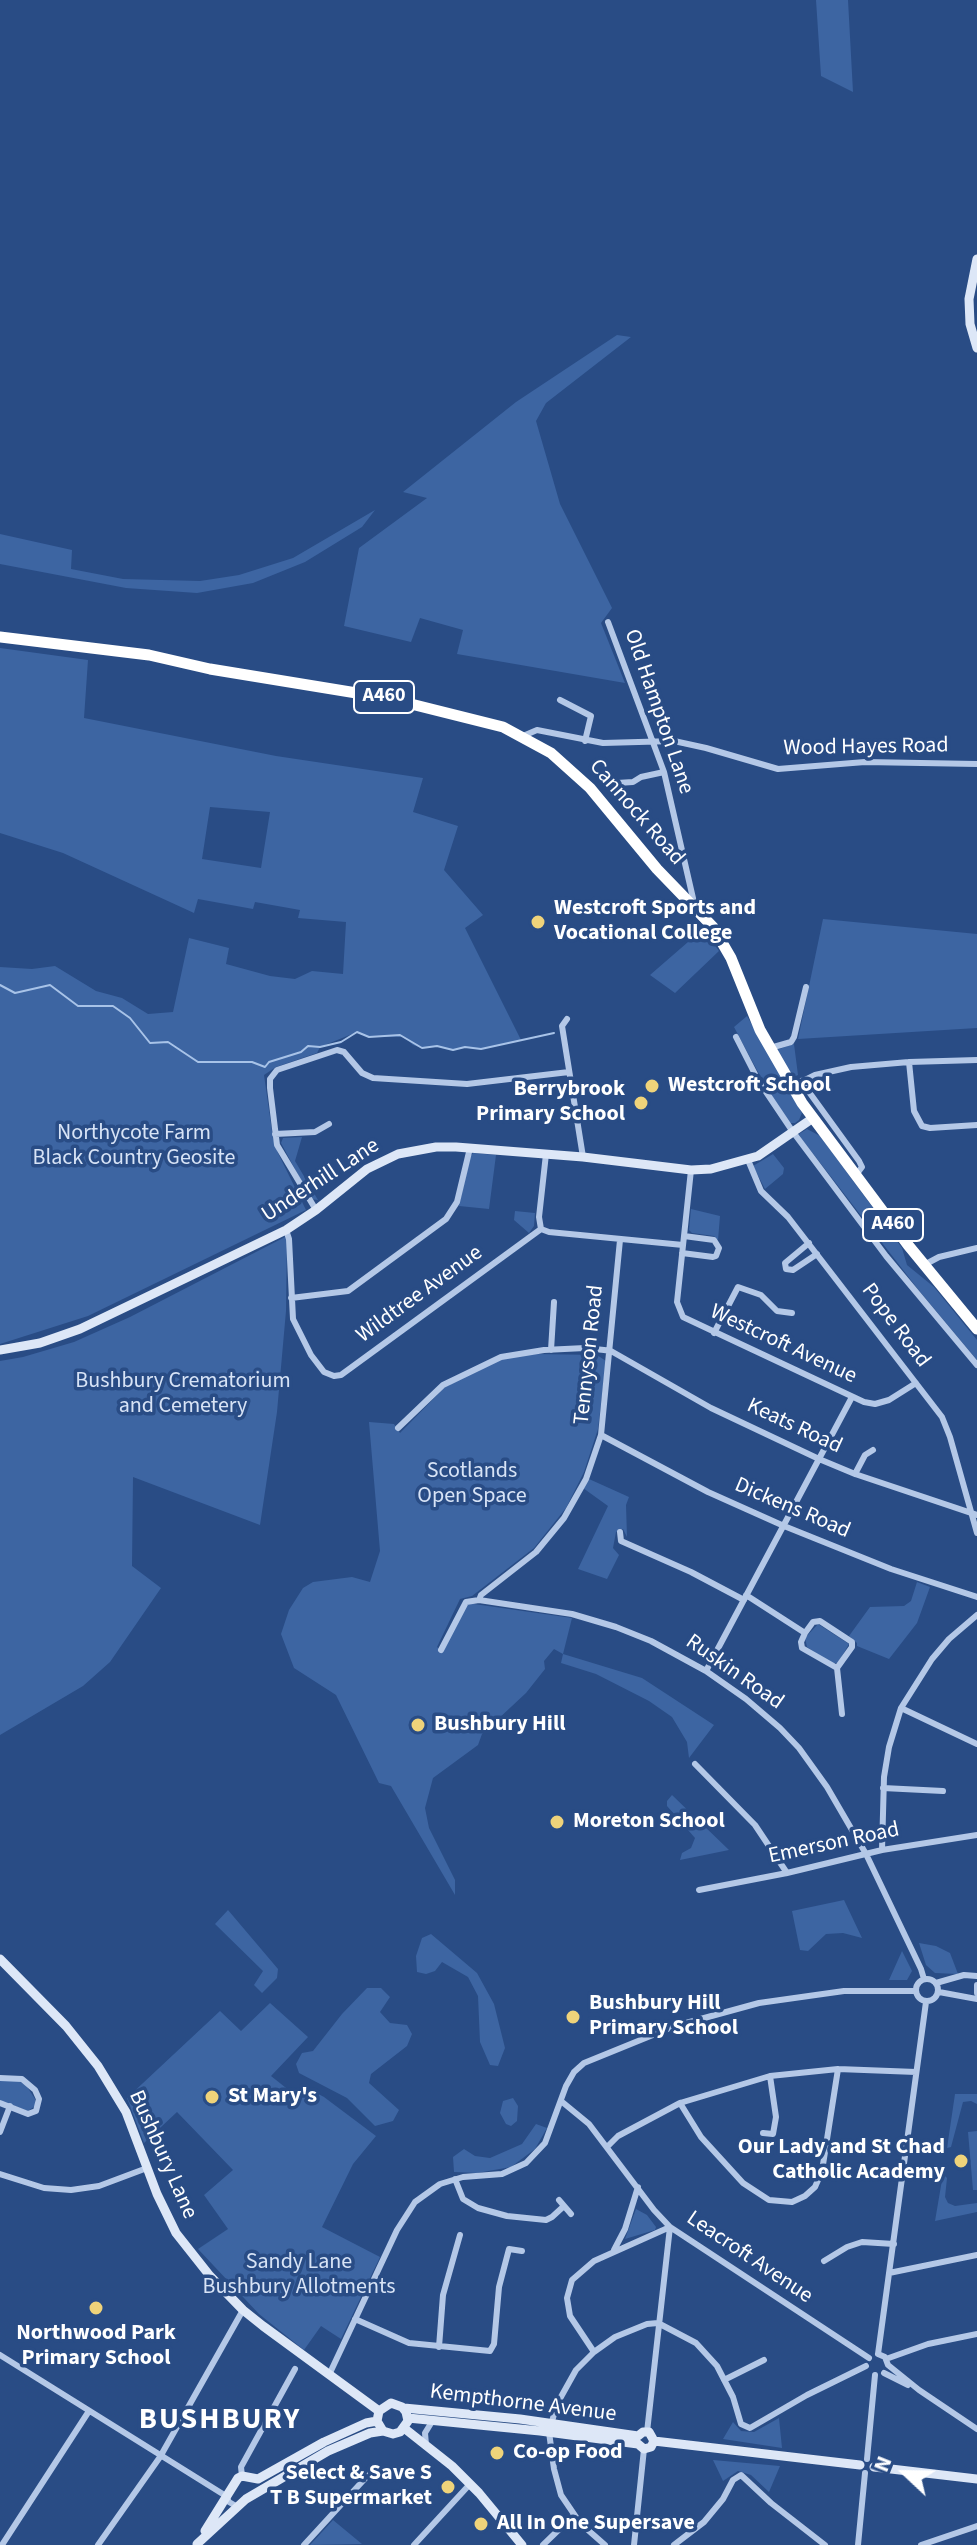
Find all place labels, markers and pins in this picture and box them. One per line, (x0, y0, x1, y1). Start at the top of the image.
place label: Westcroft Sports and Vocational College (554, 896, 756, 948)
marker: Westcroft Sports and Vocational College (529, 913, 547, 931)
place label: Westcroft School (668, 1073, 831, 1099)
place label: Berrybrook Primary School (476, 1077, 625, 1128)
marker: Westcroft School (643, 1077, 661, 1095)
marker: Berrybrook Primary School (632, 1094, 650, 1112)
place label: Bushbury Hill (434, 1712, 565, 1738)
marker: Bushbury Hill (409, 1716, 427, 1734)
place label: Moreton School (573, 1809, 725, 1835)
marker: Moreton School (548, 1813, 566, 1831)
place label: Bushbury Hill Primary School (589, 1991, 738, 2042)
marker: Bushbury Hill Primary School (564, 2008, 582, 2026)
place label: St Mary's (228, 2084, 317, 2110)
marker: St Mary's (203, 2088, 221, 2106)
place label: Our Lady and St Chad Catholic Academy (738, 2135, 945, 2186)
marker: Our Lady and St Chad Catholic Academy (952, 2152, 970, 2170)
marker: Northwood Park Primary School (87, 2299, 105, 2317)
place label: Northwood Park Primary School (16, 2321, 176, 2372)
place label: Co-op Food (513, 2440, 623, 2466)
marker: Co-op Food (488, 2444, 506, 2462)
place label: Select & Save S T B Supermarket (270, 2461, 432, 2512)
marker: Select & Save S T B Supermarket (439, 2478, 457, 2496)
place label: All In One Supersave (497, 2511, 695, 2537)
marker: All In One Supersave (472, 2515, 490, 2533)

